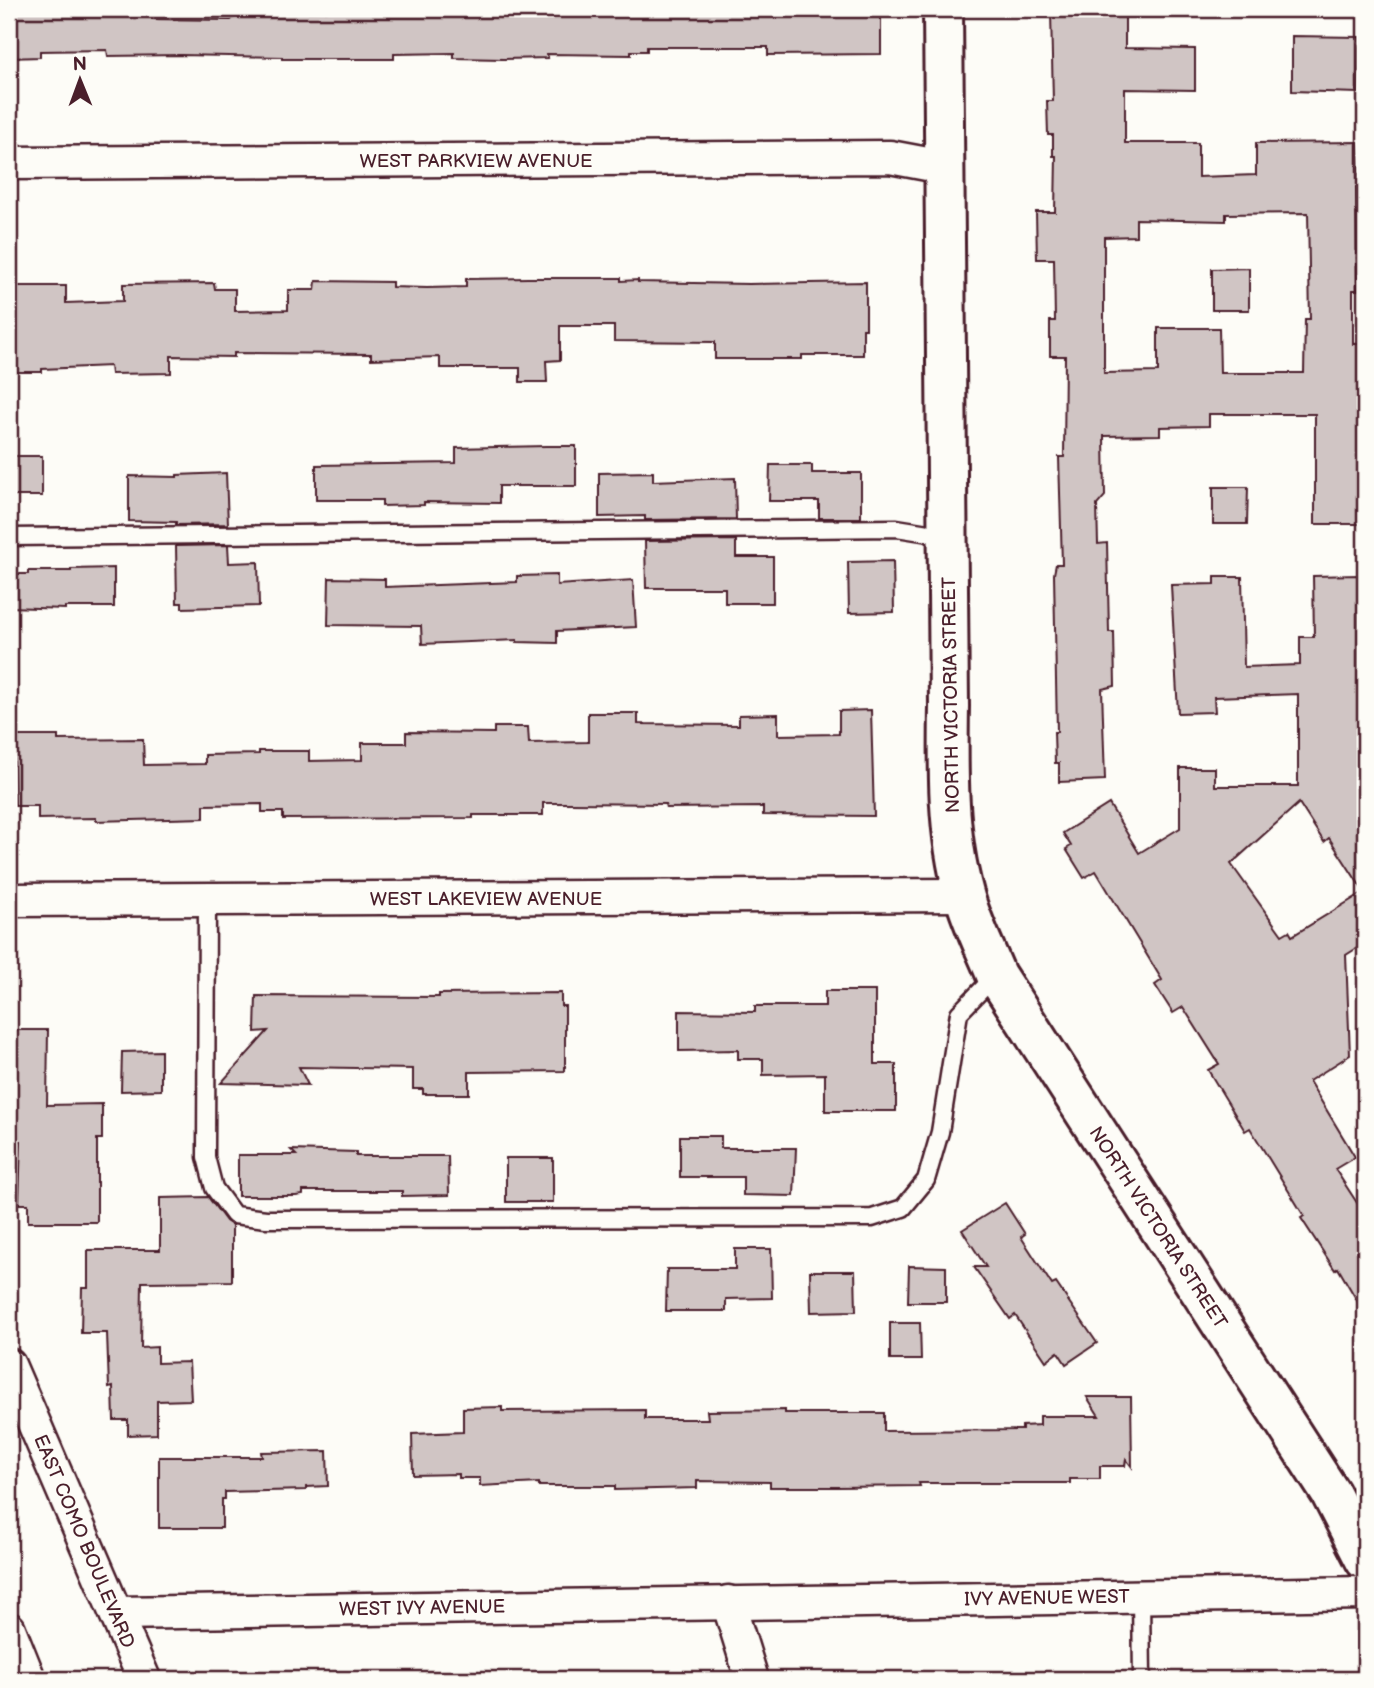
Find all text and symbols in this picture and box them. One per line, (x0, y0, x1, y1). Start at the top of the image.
north arrow (46, 46, 116, 116)
text: N (72, 53, 87, 76)
street label: WEST PARKVIEW AVENUE (359, 150, 593, 173)
street label: NORTH VICTORIA STREET (938, 576, 965, 813)
street label: WEST LAKEVIEW AVENUE (370, 888, 602, 911)
street label: NORTH VICTORIA STREET (1084, 1122, 1232, 1334)
street label: EAST COMO BOULEVARD (28, 1431, 139, 1652)
street label: IVY AVENUE WEST (964, 1586, 1131, 1611)
street label: WEST IVY AVENUE (339, 1596, 505, 1621)

